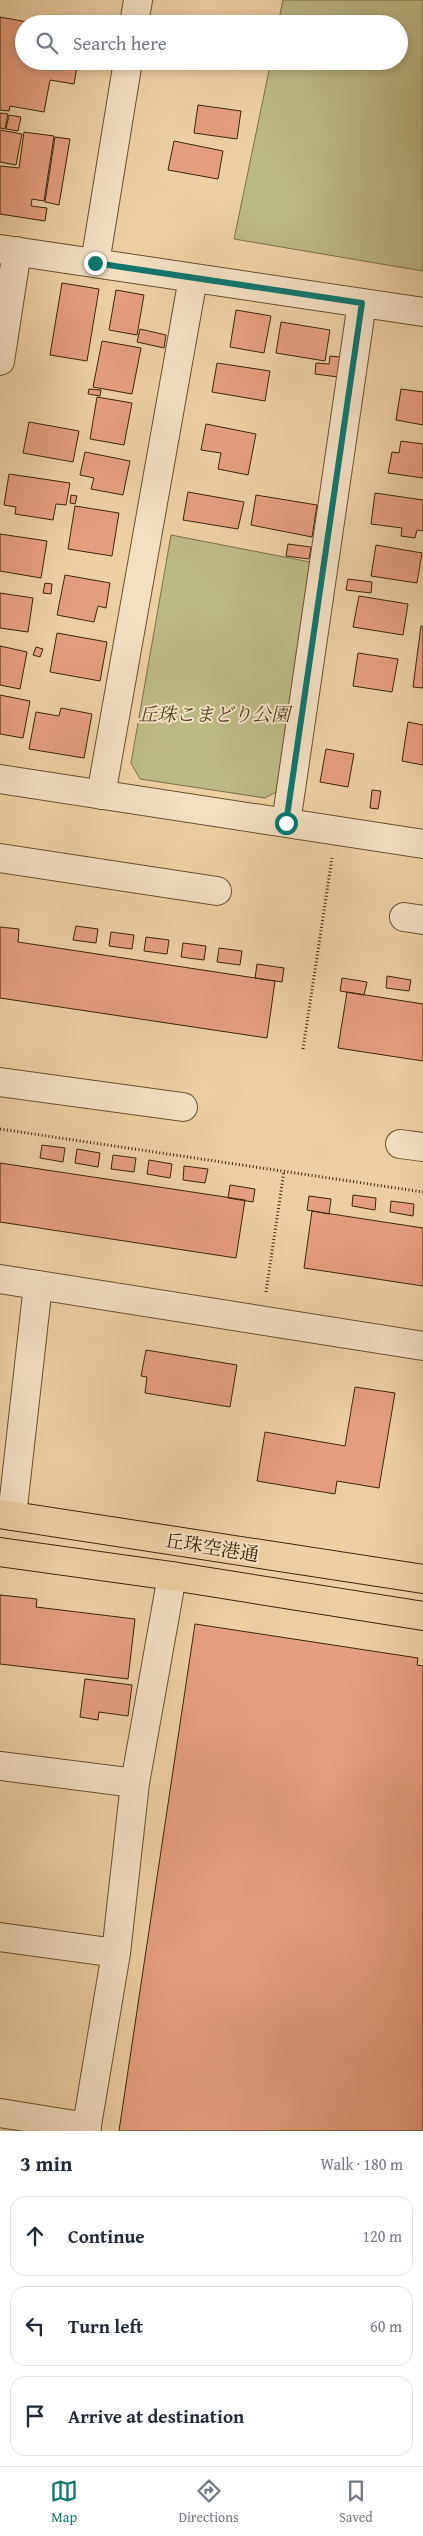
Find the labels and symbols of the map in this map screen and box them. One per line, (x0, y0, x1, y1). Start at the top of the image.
route end (84, 252, 107, 275)
park label: 丘珠こまどり公園 (138, 700, 293, 728)
route start (275, 812, 298, 835)
street label: 丘珠空港通 (163, 1526, 261, 1568)

